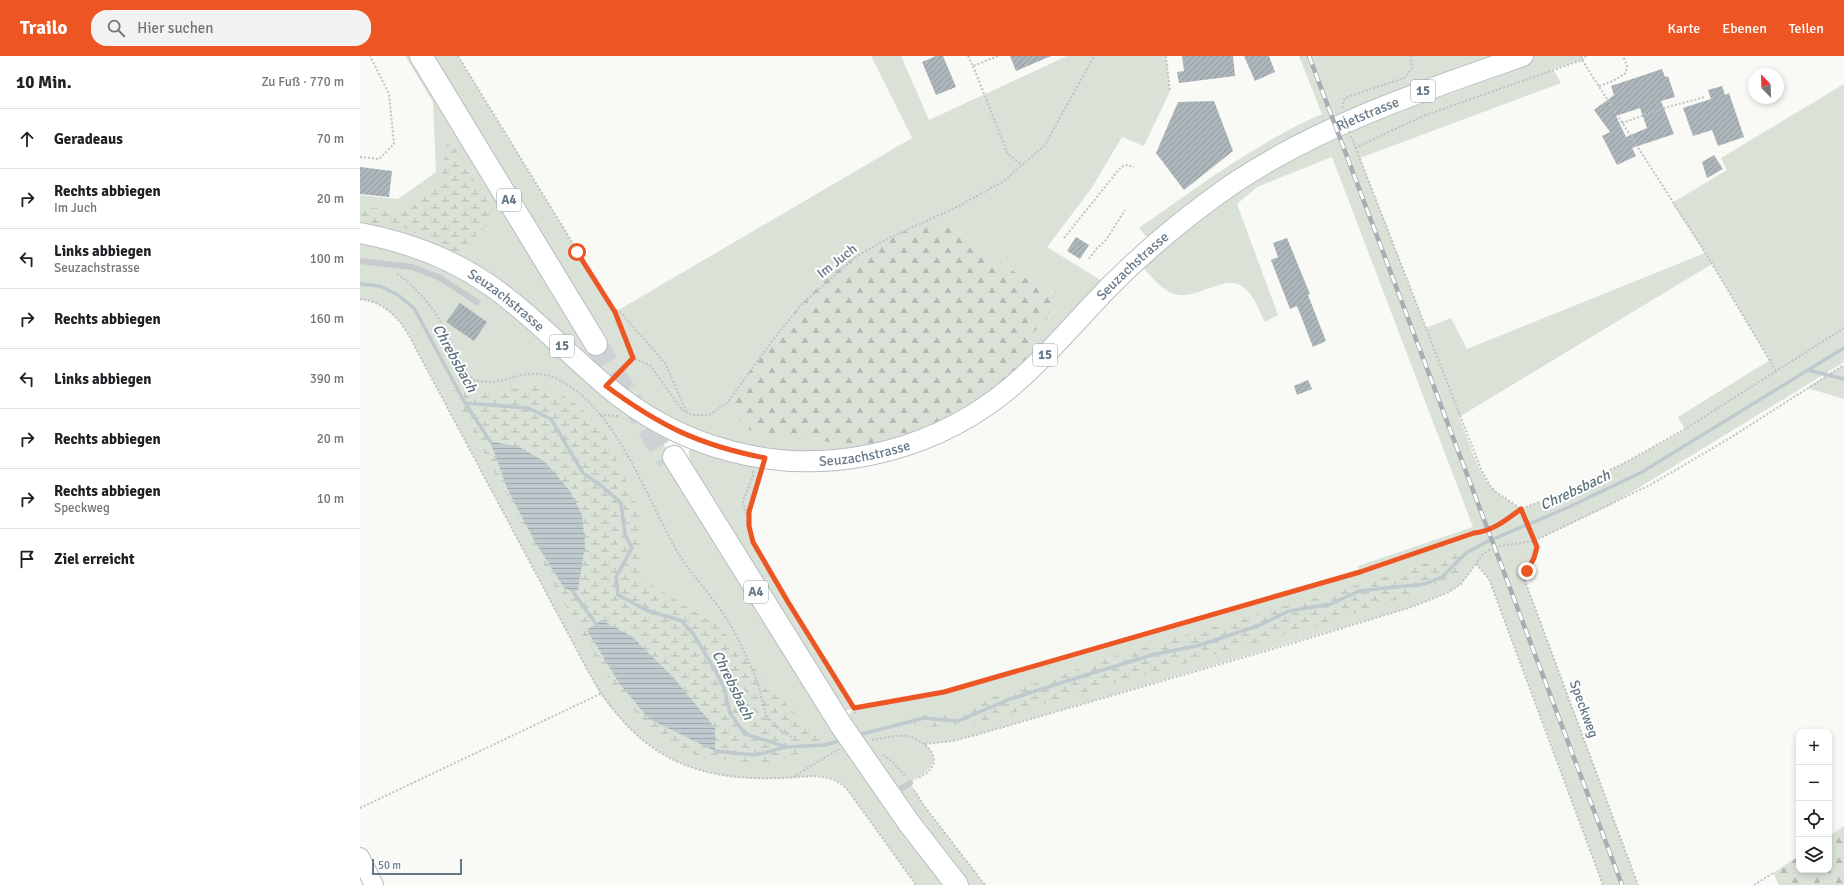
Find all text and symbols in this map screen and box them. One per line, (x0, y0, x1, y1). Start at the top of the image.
search box (91, 10, 371, 46)
text: Trailo (20, 16, 67, 40)
icon: search (105, 17, 127, 39)
text: Hier suchen (137, 19, 214, 37)
text: Karte (1668, 20, 1700, 37)
text: Ebenen (1722, 20, 1767, 37)
text: Teilen (1789, 20, 1824, 37)
north arrow (1748, 68, 1784, 104)
text: 10 Min. (16, 72, 72, 93)
text: Zu Fuß · 770 m (261, 74, 344, 90)
road number: 15 (1411, 80, 1435, 102)
street label: Rietstrasse (1333, 93, 1401, 134)
icon: ahead (16, 128, 38, 150)
text: Geradeaus (54, 130, 123, 148)
text: 70 m (317, 131, 344, 147)
text: Rechts abbiegen (54, 182, 161, 200)
icon: right (16, 188, 38, 210)
road number: A4 (497, 189, 521, 211)
text: 20 m (317, 191, 344, 207)
text: Im Juch (54, 200, 97, 216)
street label: Seuzachstrasse (1093, 228, 1172, 303)
street label: Im Juch (813, 240, 861, 282)
text: Links abbiegen (54, 242, 151, 260)
route start (568, 243, 586, 261)
icon: left (16, 248, 38, 270)
text: 100 m (310, 251, 344, 267)
text: Seuzachstrasse (54, 260, 140, 276)
street label: Seuzachstrasse (465, 265, 548, 335)
icon: right (16, 308, 38, 330)
text: Rechts abbiegen (54, 310, 161, 328)
text: 160 m (310, 311, 344, 327)
water label: Chrebsbach (429, 321, 481, 396)
road number: 15 (550, 335, 574, 357)
road number: 15 (1033, 344, 1057, 366)
icon: left (16, 368, 38, 390)
text: Links abbiegen (54, 370, 151, 388)
text: 390 m (310, 371, 344, 387)
icon: right (16, 428, 38, 450)
text: Rechts abbiegen (54, 430, 161, 448)
text: 20 m (317, 431, 344, 447)
street label: Seuzachstrasse (819, 436, 912, 470)
water label: Chrebsbach (1537, 466, 1614, 514)
text: Rechts abbiegen (54, 482, 161, 500)
icon: right (16, 488, 38, 510)
text: 10 m (317, 491, 344, 507)
text: Speckweg (54, 500, 110, 516)
icon: arrive (16, 548, 38, 570)
text: Ziel erreicht (54, 550, 135, 568)
route end (1518, 562, 1536, 580)
road number: A4 (744, 581, 768, 603)
water label: Chrebsbach (708, 647, 758, 723)
street label: Speckweg (1566, 678, 1602, 740)
map controls (1796, 729, 1832, 873)
button: + (1796, 729, 1832, 765)
button: − (1796, 765, 1832, 801)
button: locate (1796, 801, 1832, 837)
button: layers (1796, 837, 1832, 873)
scale bar (372, 857, 462, 876)
text: 50 m (378, 859, 401, 872)

